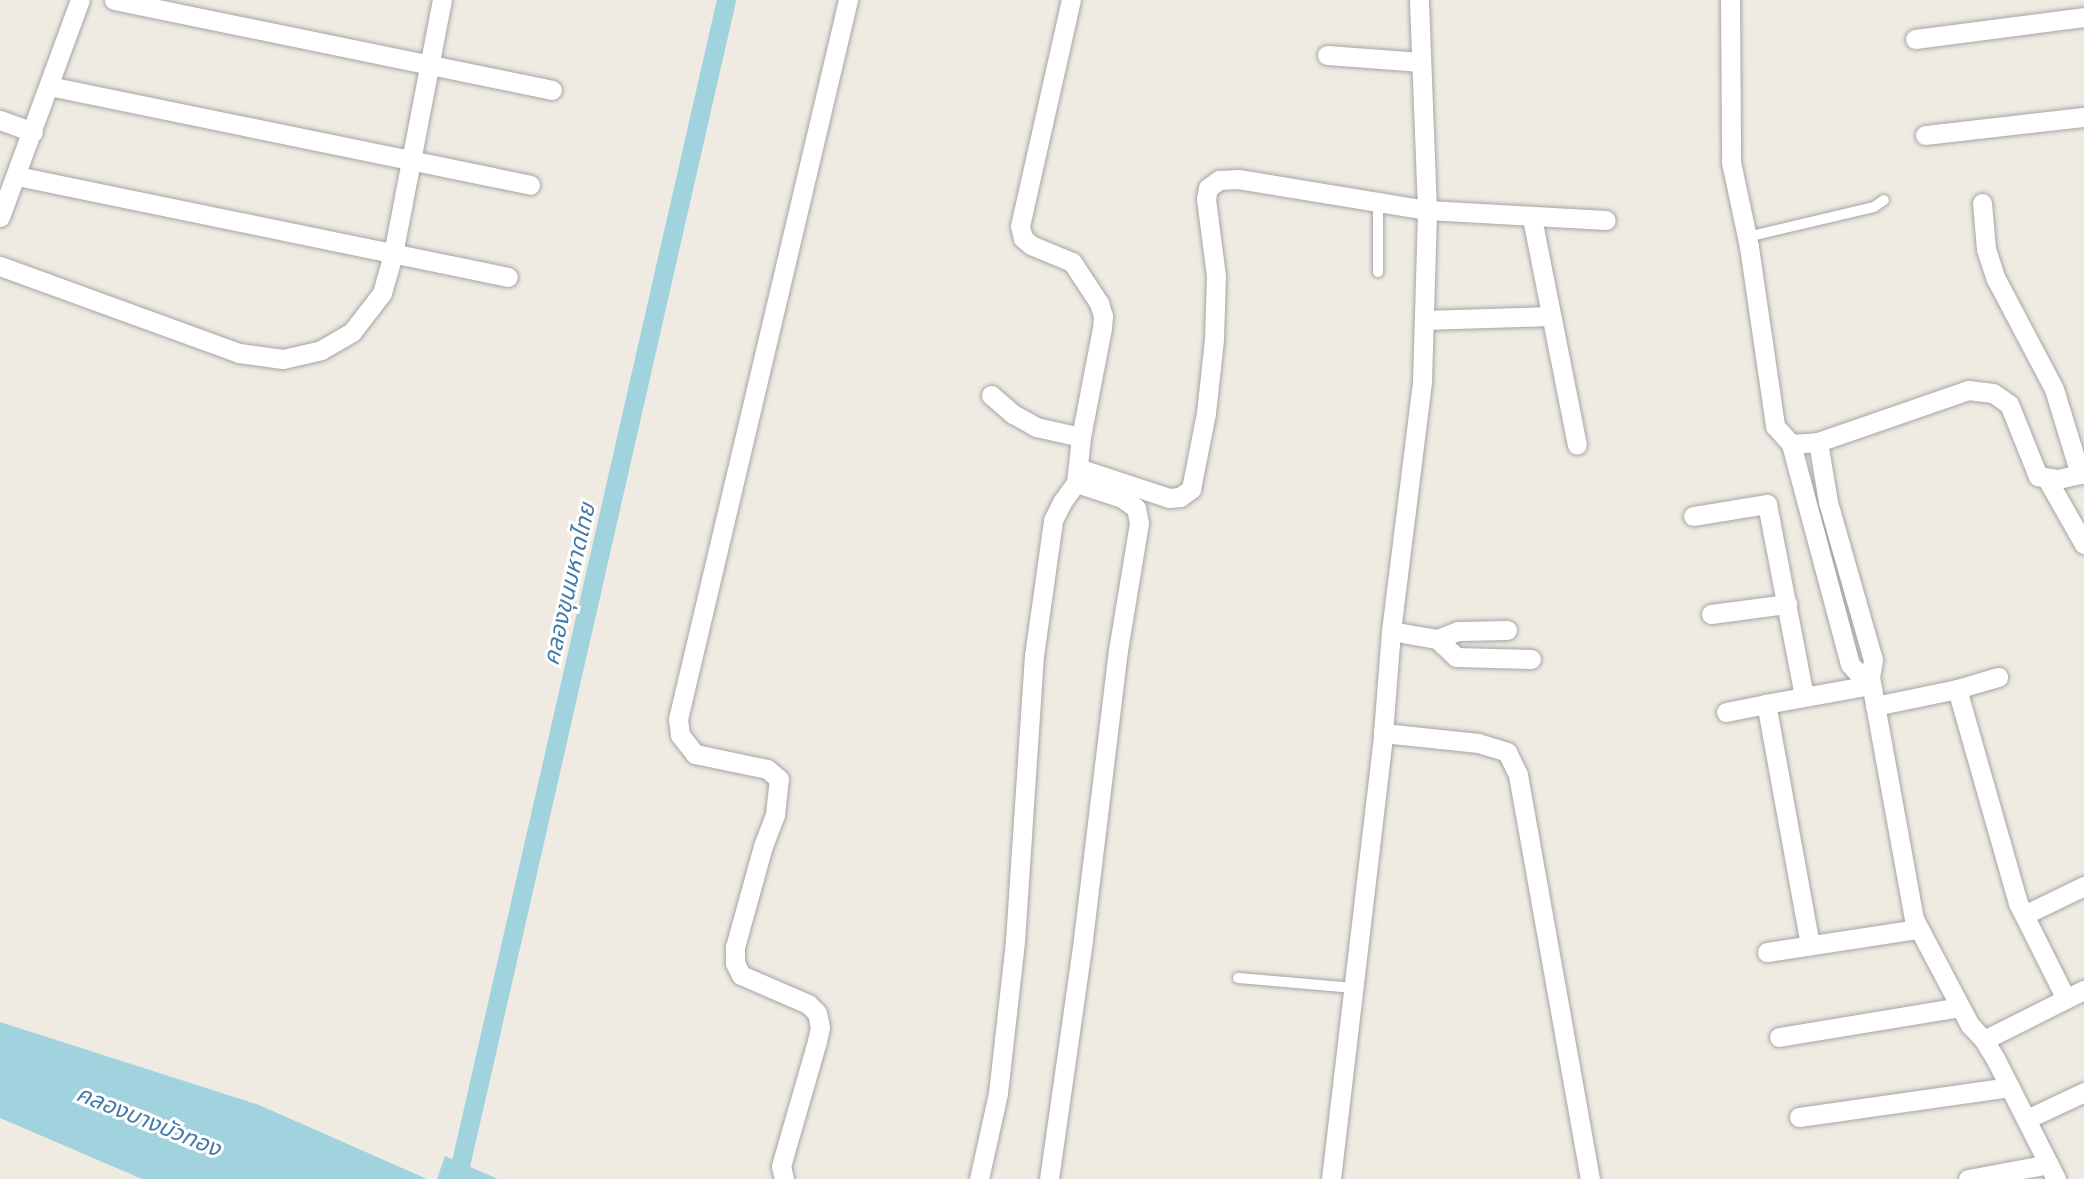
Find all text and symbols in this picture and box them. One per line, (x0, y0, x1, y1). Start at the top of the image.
water label: คลองขุนมหาดไทย (536, 500, 600, 668)
water label: คลองบางบัวทอง (73, 1079, 225, 1161)

